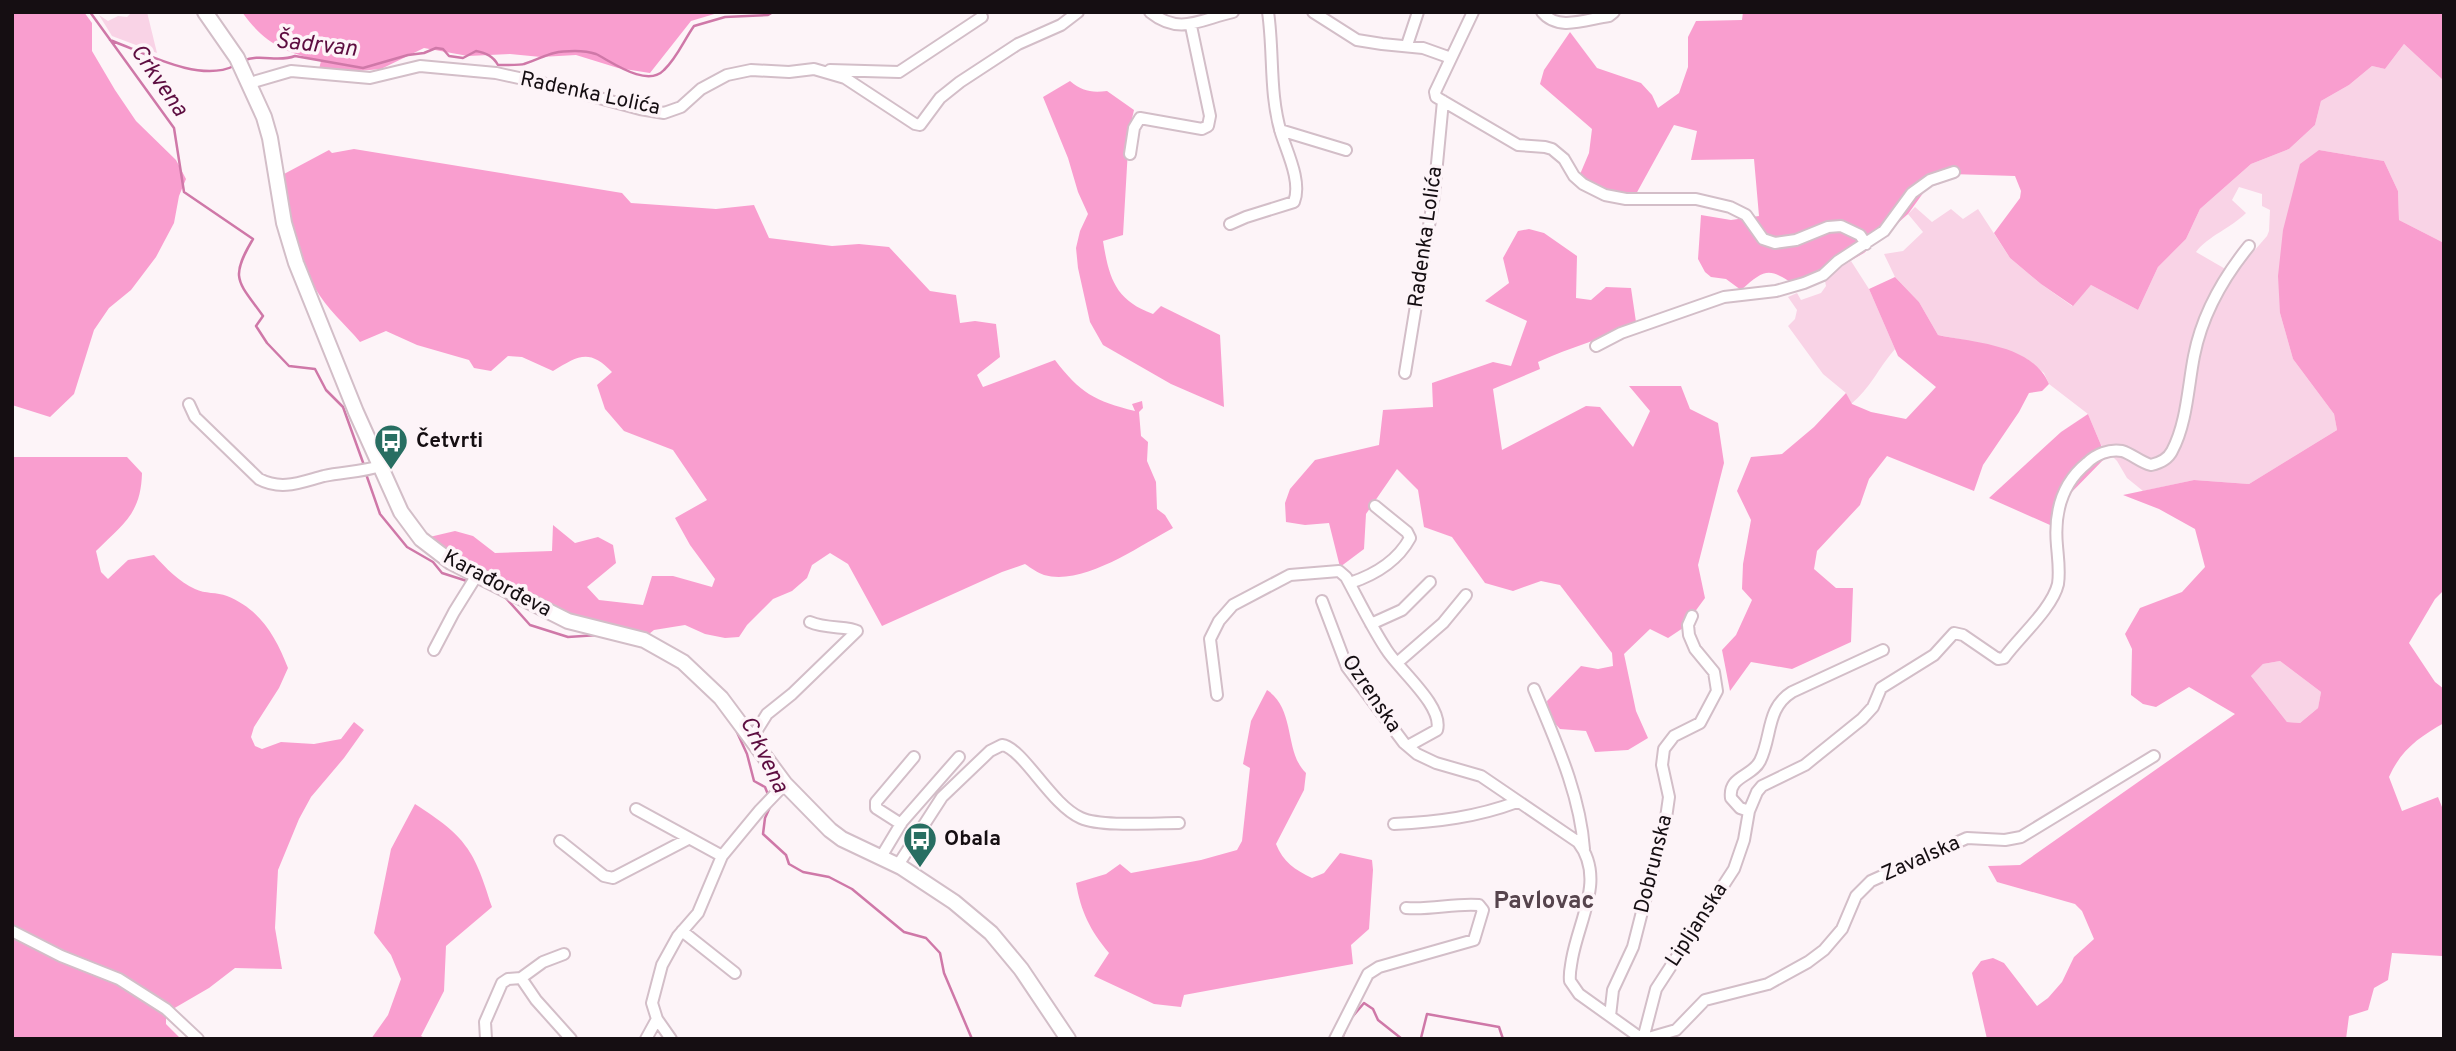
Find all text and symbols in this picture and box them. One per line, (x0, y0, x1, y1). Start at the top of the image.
water label: Šadrvan (274, 25, 359, 65)
water label: Crkvena (123, 39, 193, 123)
street label: Radenka Lolića (518, 66, 662, 122)
street label: Radenka Lolića (1403, 165, 1449, 309)
bus stop icon: Četvrti (372, 422, 410, 471)
place label: Četvrti (416, 427, 483, 455)
street label: Karađorđeva (438, 544, 556, 624)
street label: Ozrenska (1335, 650, 1407, 738)
water label: Crkvena (732, 712, 794, 798)
street label: Dobrunska (1629, 812, 1679, 916)
bus stop icon: Obala (901, 820, 939, 869)
place label: Obala (944, 826, 1001, 853)
street label: Zavalska (1878, 830, 1964, 888)
street label: Lipljanska (1660, 878, 1734, 972)
district label: Pavlovac (1494, 887, 1594, 917)

